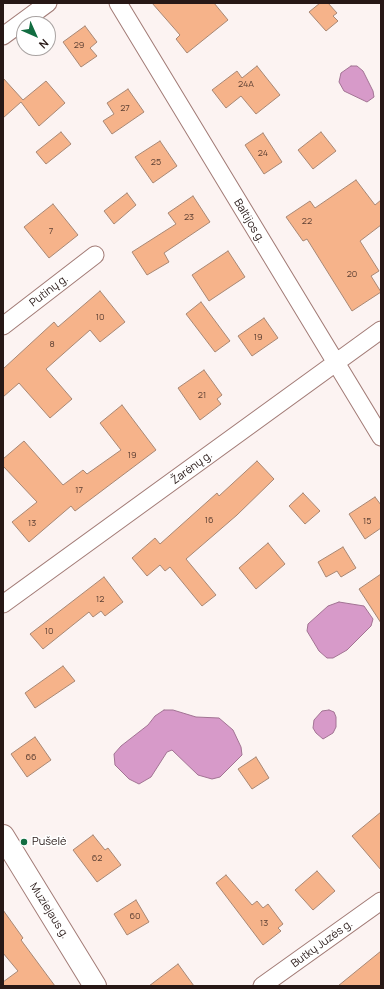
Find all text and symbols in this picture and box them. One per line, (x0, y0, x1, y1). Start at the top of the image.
north arrow (16, 16, 56, 56)
text: N (36, 36, 52, 52)
house number: 29 (74, 40, 84, 50)
house number: 24A (238, 79, 254, 89)
house number: 27 (120, 103, 130, 113)
house number: 24 (258, 148, 268, 158)
house number: 25 (151, 157, 161, 167)
street label: Baltijos g. (231, 197, 267, 245)
house number: 23 (184, 212, 194, 222)
house number: 22 (302, 216, 312, 226)
house number: 7 (49, 226, 53, 236)
house number: 20 (347, 269, 357, 279)
street label: Putinų g. (27, 272, 71, 310)
house number: 10 (96, 312, 104, 322)
house number: 19 (253, 332, 263, 342)
house number: 8 (49, 339, 55, 349)
house number: 21 (198, 390, 206, 400)
street label: Žarėnų g. (169, 449, 215, 487)
house number: 19 (127, 450, 137, 460)
house number: 17 (75, 485, 83, 495)
house number: 16 (204, 515, 214, 525)
house number: 15 (363, 516, 371, 526)
house number: 13 (28, 518, 36, 528)
house number: 12 (96, 594, 104, 604)
house number: 10 (45, 626, 53, 636)
house number: 66 (25, 752, 37, 762)
place label: Pušelė (32, 835, 66, 849)
marker: Pušelė (19, 837, 29, 847)
house number: 62 (92, 853, 102, 863)
street label: Muziejaus g. (27, 881, 71, 941)
house number: 60 (129, 911, 141, 921)
street label: Butkų Juzės g. (289, 917, 355, 971)
house number: 13 (260, 918, 268, 928)

